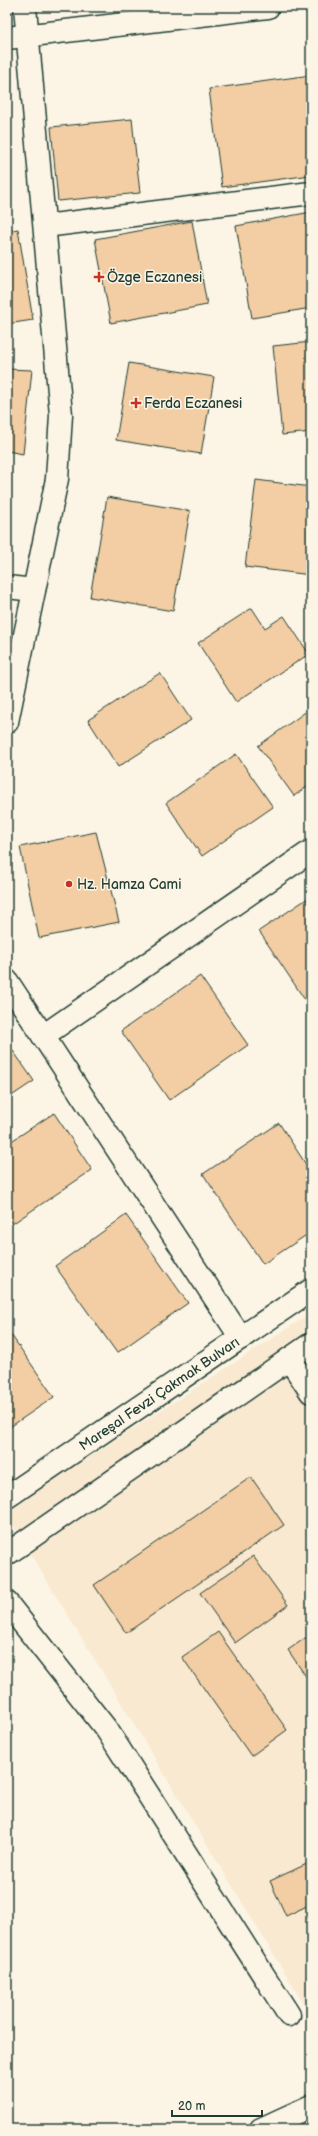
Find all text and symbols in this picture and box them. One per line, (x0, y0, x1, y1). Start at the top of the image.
place label: Özge Eczanesi (107, 268, 202, 286)
marker: Özge Eczanesi (94, 272, 104, 282)
place label: Ferda Eczanesi (144, 395, 242, 412)
marker: Ferda Eczanesi (131, 398, 141, 408)
place label: Hz. Hamza Cami (77, 876, 181, 893)
marker: Hz. Hamza Cami (64, 879, 74, 889)
street label: Mareşal Fevzi Çakmak Bulvarı (76, 1333, 242, 1454)
scale bar (172, 2092, 262, 2118)
text: 20 m (178, 2099, 205, 2114)

